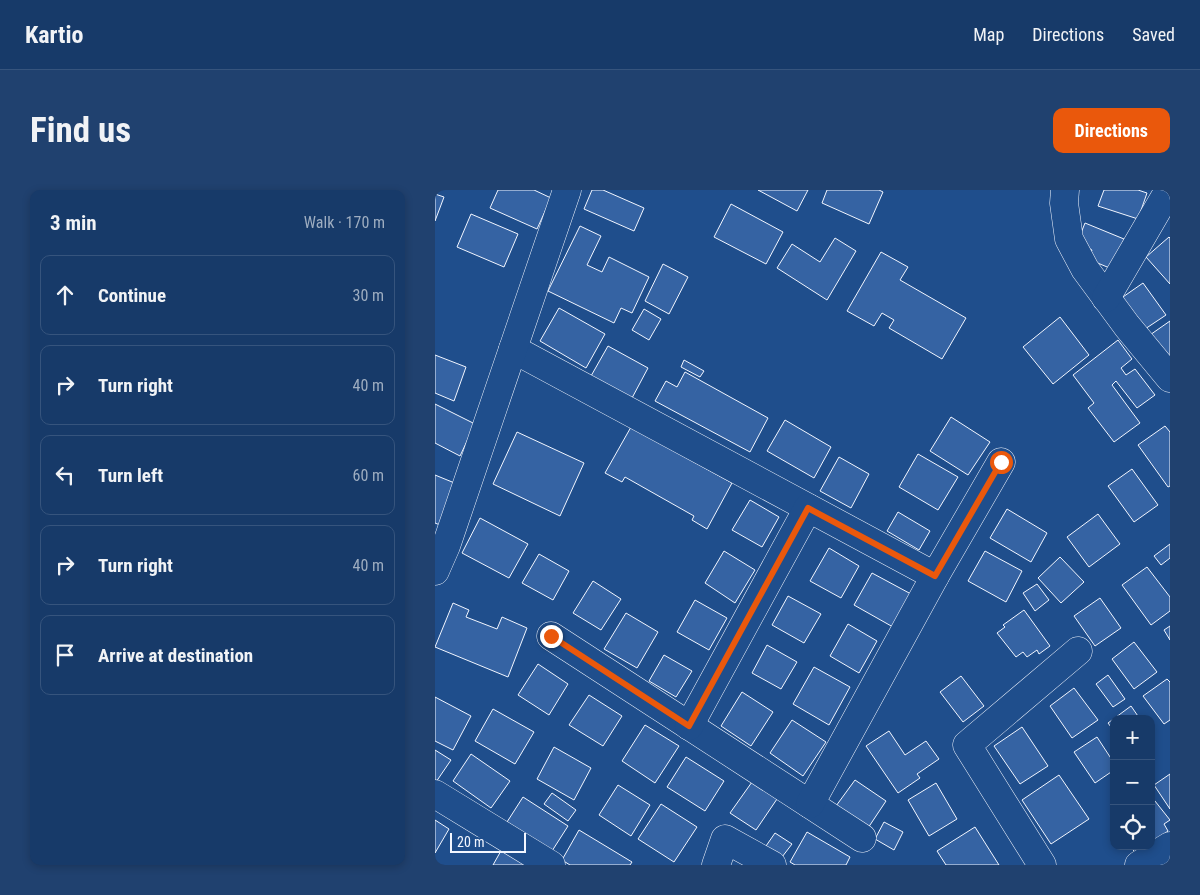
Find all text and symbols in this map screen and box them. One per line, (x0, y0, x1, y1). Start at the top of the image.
text: Kartio (25, 21, 83, 49)
text: Map (973, 24, 1004, 45)
text: Directions (1032, 24, 1104, 45)
text: Saved (1132, 24, 1175, 45)
button: Directions (1053, 108, 1170, 153)
text: Find us (30, 110, 131, 151)
text: 3 min (50, 211, 97, 235)
text: Walk · 170 m (304, 213, 385, 232)
icon: ahead (51, 281, 79, 309)
text: Continue (98, 284, 166, 307)
text: 30 m (352, 286, 384, 305)
icon: right (51, 371, 79, 399)
text: Turn right (98, 374, 173, 397)
text: 40 m (352, 376, 384, 395)
route start (990, 451, 1013, 474)
icon: left (51, 461, 79, 489)
text: Turn left (98, 464, 163, 487)
text: 60 m (352, 466, 384, 485)
icon: right (51, 551, 79, 579)
text: Turn right (98, 554, 173, 577)
text: 40 m (352, 556, 384, 575)
route end (540, 625, 563, 648)
icon: arrive (51, 641, 79, 669)
text: Arrive at destination (98, 644, 253, 667)
map controls (1110, 715, 1155, 850)
button: + (1110, 715, 1155, 760)
button: − (1110, 760, 1155, 805)
button: locate (1110, 805, 1155, 850)
scale bar (450, 830, 526, 853)
text: 20 m (457, 834, 485, 850)

